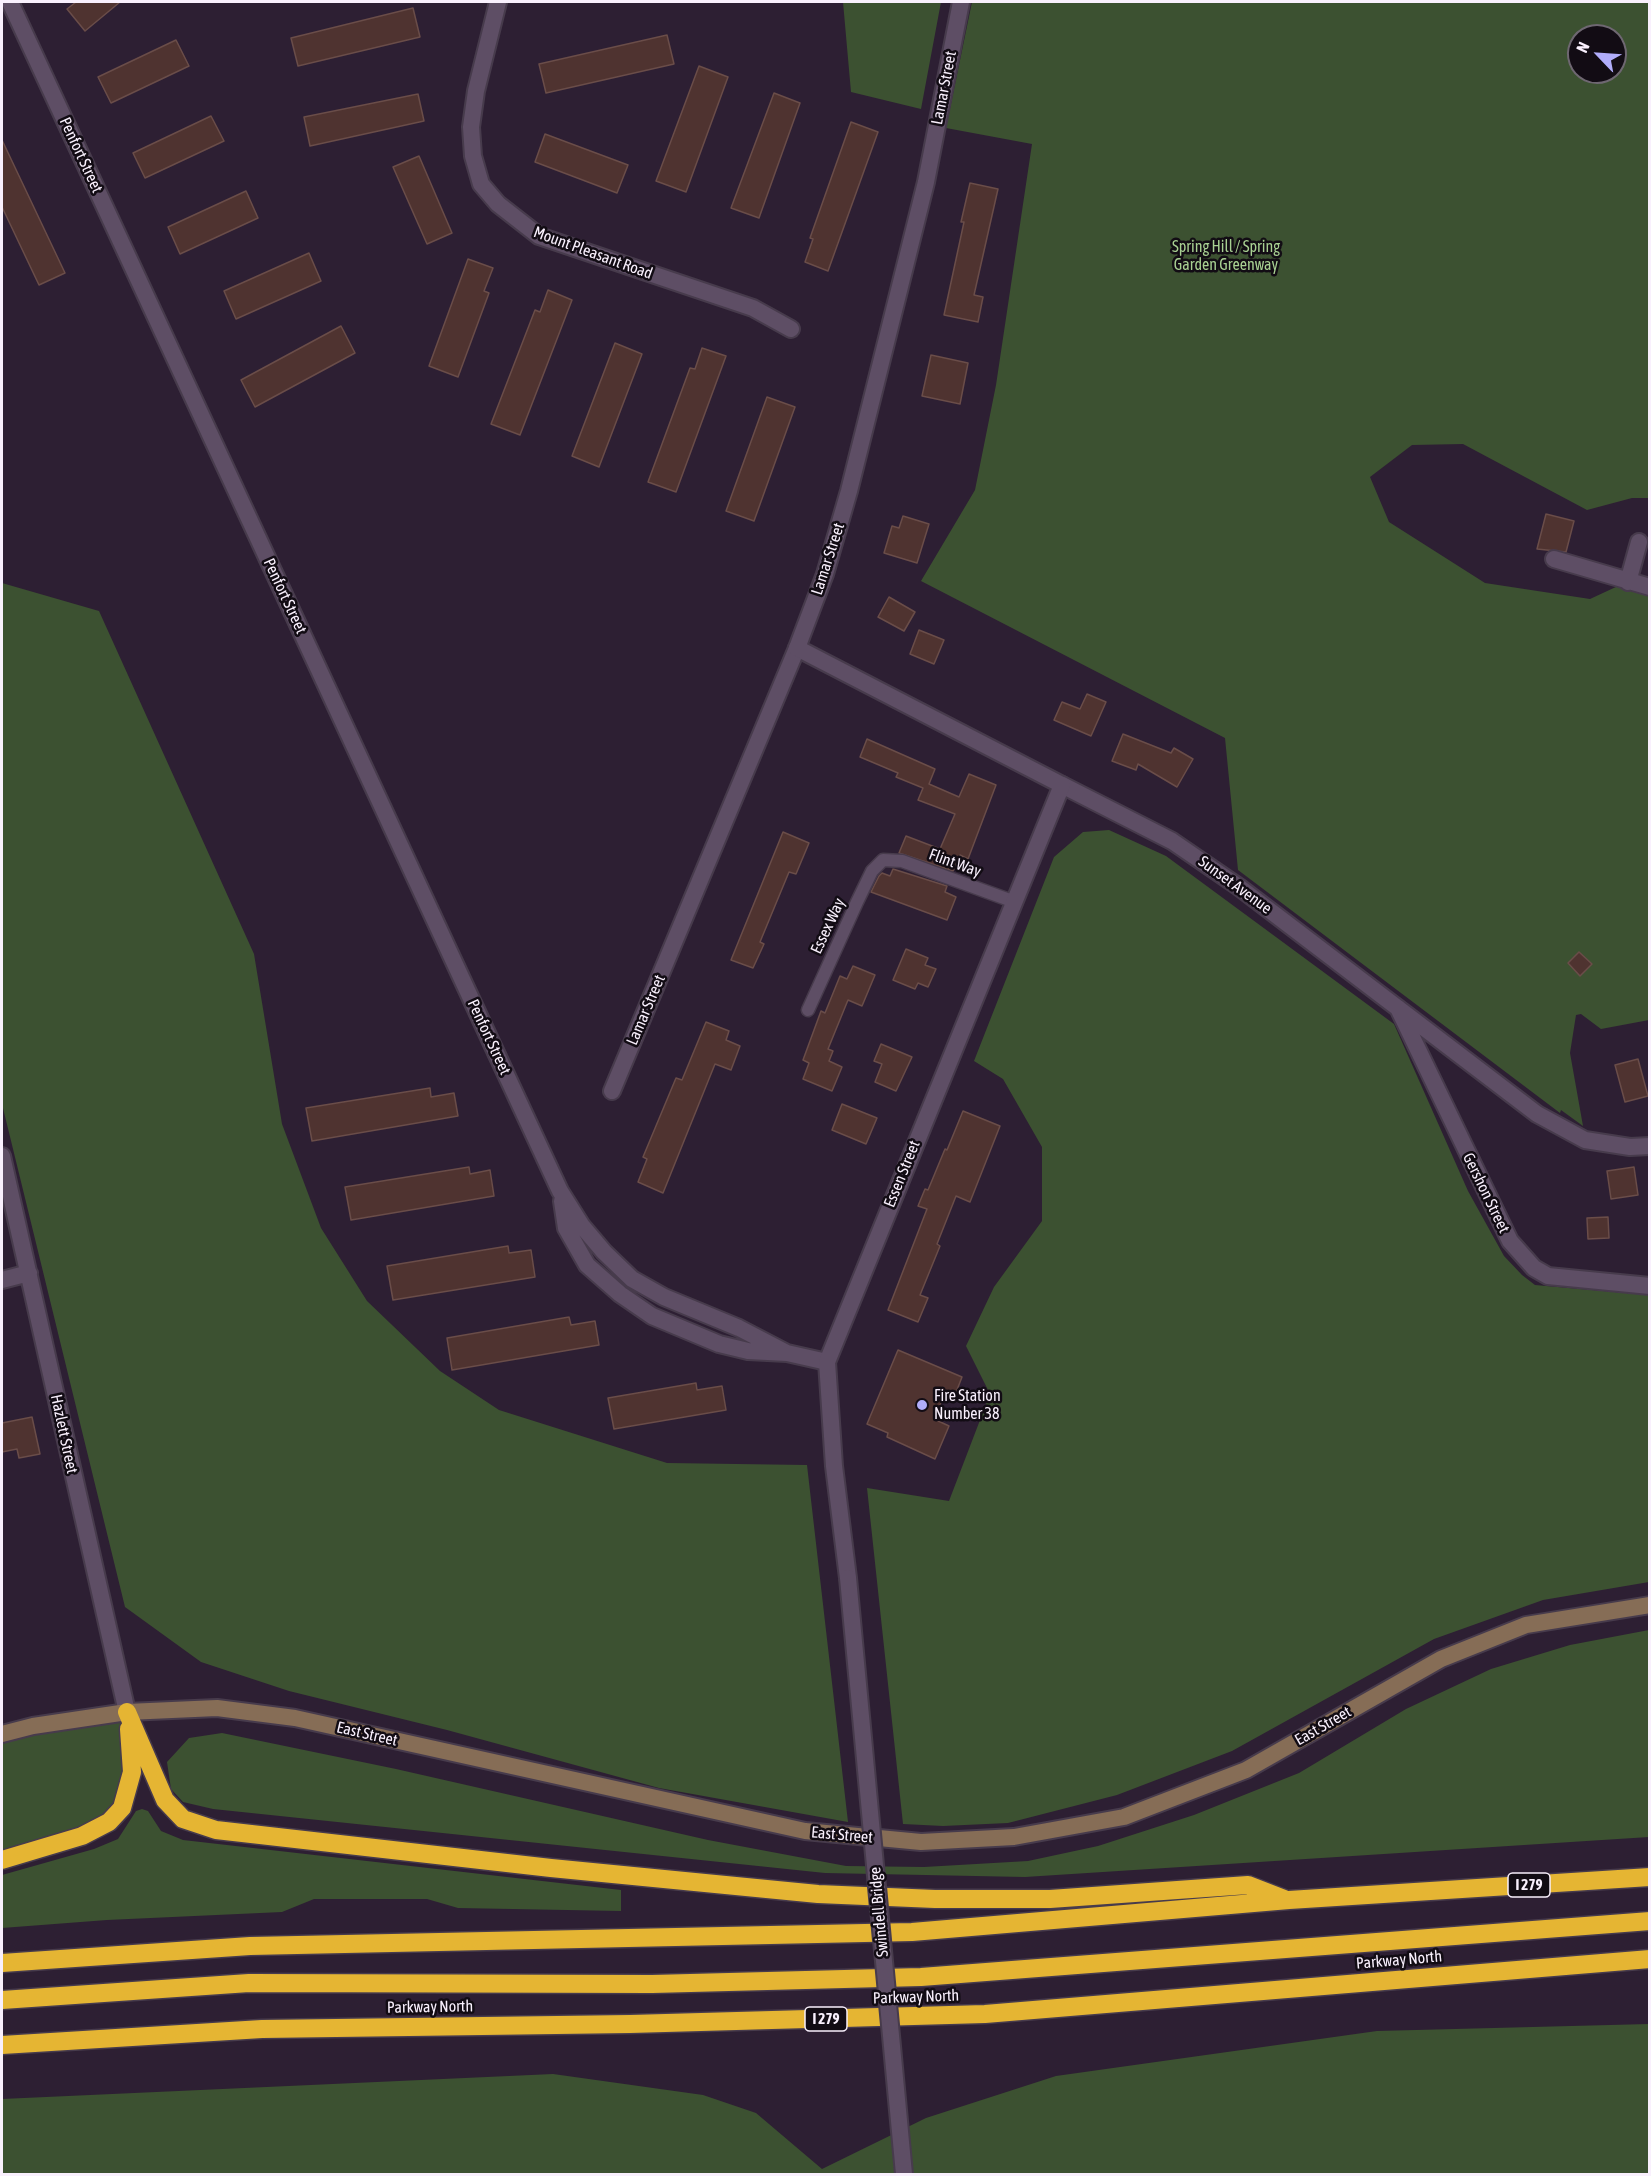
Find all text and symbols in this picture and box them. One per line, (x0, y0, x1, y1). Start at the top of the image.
north arrow (1567, 24, 1627, 84)
text: N (1572, 39, 1593, 55)
street label: Lamar Street (927, 50, 961, 126)
street label: Penfort Street (55, 114, 107, 196)
street label: Mount Pleasant Road (531, 223, 655, 283)
park label: Spring Hill / Spring Garden Greenway (1172, 237, 1280, 275)
street label: Lamar Street (807, 521, 849, 597)
street label: Penfort Street (259, 555, 311, 637)
street label: Flint Way (926, 845, 984, 881)
street label: Sunset Avenue (1194, 852, 1276, 918)
street label: Essex Way (807, 895, 849, 957)
street label: Lamar Street (623, 972, 669, 1048)
street label: Penfort Street (463, 996, 515, 1078)
street label: Essen Street (880, 1138, 924, 1210)
street label: Gershon Street (1458, 1150, 1514, 1236)
place label: Fire Station Number 38 (934, 1386, 1001, 1424)
street label: Hazlett Street (46, 1393, 82, 1475)
marker: Fire Station Number 38 (915, 1398, 929, 1412)
street label: East Street (1291, 1702, 1355, 1750)
street label: East Street (335, 1718, 399, 1750)
street label: East Street (810, 1823, 874, 1847)
street label: Swindell Bridge (865, 1866, 893, 1958)
road number: I 279 (1508, 1873, 1550, 1897)
street label: Parkway North (1355, 1947, 1443, 1973)
street label: Parkway North (873, 1986, 959, 2008)
street label: Parkway North (387, 1997, 473, 2017)
road number: I 279 (805, 2007, 847, 2031)

